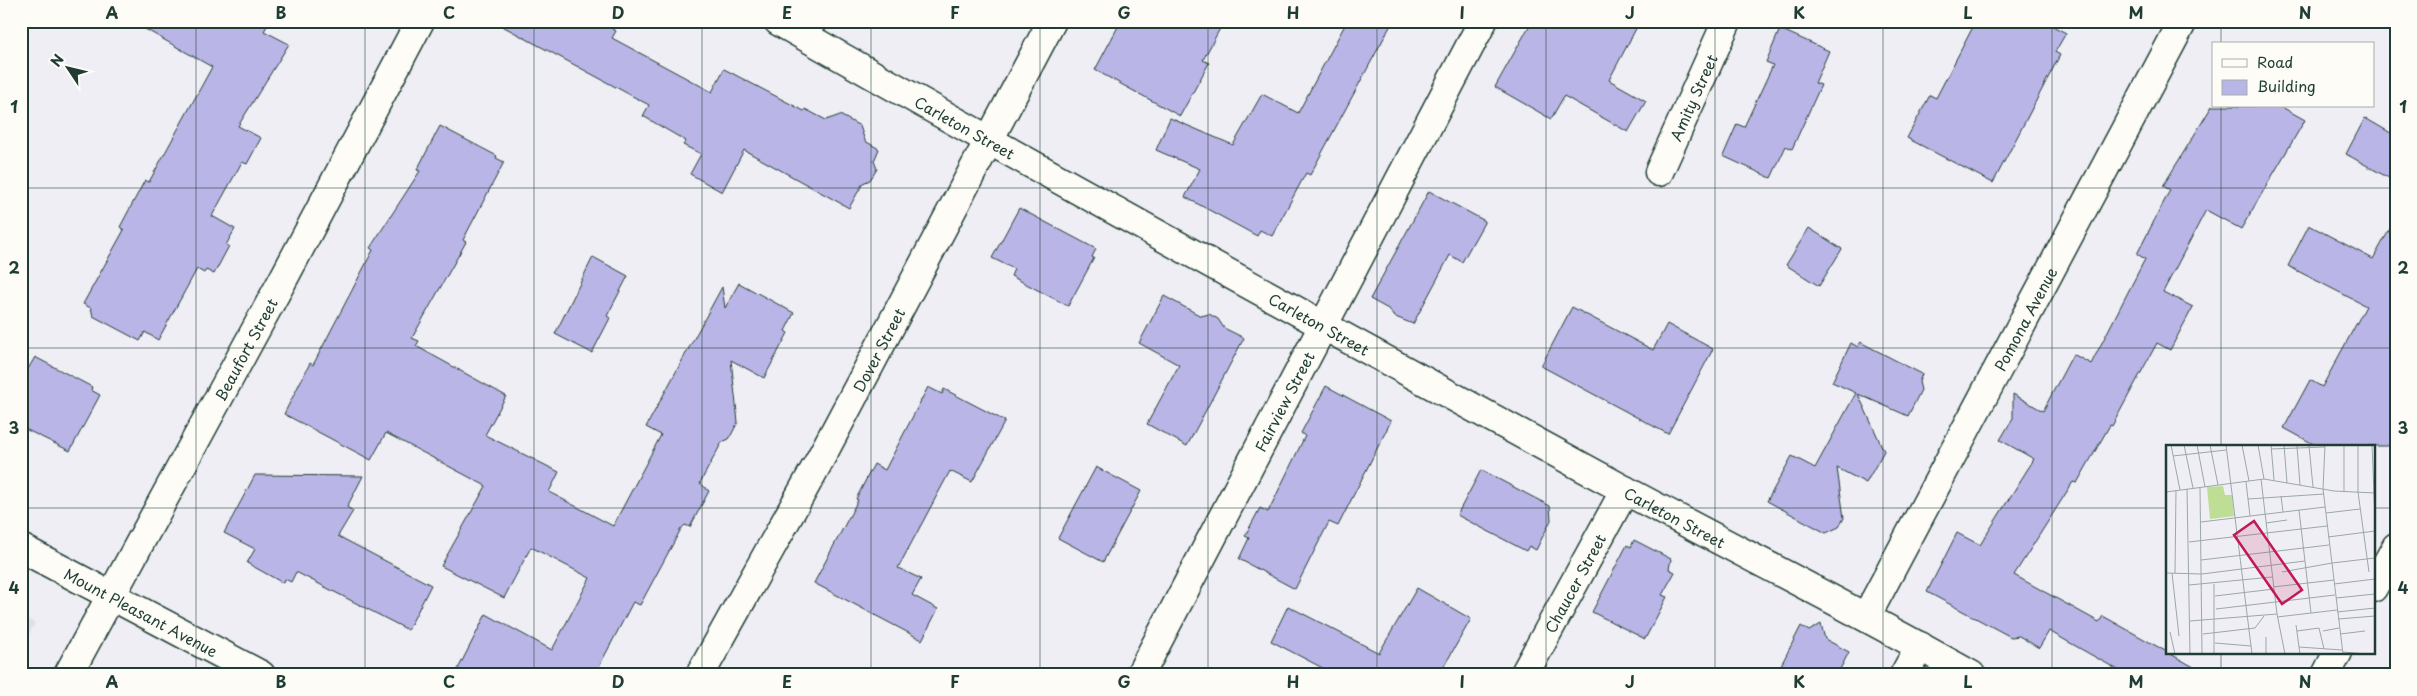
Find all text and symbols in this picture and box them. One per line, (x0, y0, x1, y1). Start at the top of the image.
text: A (106, 0, 119, 24)
text: B (276, 0, 287, 24)
text: C (443, 0, 455, 24)
text: D (612, 0, 624, 24)
text: E (782, 0, 792, 24)
text: F (950, 0, 960, 24)
text: G (1117, 0, 1131, 24)
text: H (1287, 0, 1299, 24)
text: I (1459, 0, 1465, 24)
text: J (1625, 0, 1635, 24)
text: K (1793, 0, 1805, 24)
text: L (1963, 0, 1973, 24)
text: M (2128, 0, 2144, 24)
text: N (2299, 0, 2311, 24)
north arrow (42, 42, 92, 92)
legend (2212, 42, 2374, 108)
text: N (45, 50, 69, 71)
street label: Amity Street (1663, 50, 1722, 144)
text: Road (2257, 50, 2293, 73)
text: Building (2257, 74, 2316, 97)
street label: Carleton Street (911, 89, 1019, 164)
text: 1 (10, 94, 18, 118)
text: 1 (2399, 94, 2407, 118)
text: 2 (8, 255, 20, 279)
text: 2 (2397, 255, 2409, 279)
street label: Pomona Avenue (1988, 263, 2062, 375)
street label: Carleton Street (1265, 286, 1374, 360)
street label: Beaufort Street (208, 294, 283, 405)
street label: Dover Street (846, 303, 910, 396)
street label: Fairview Street (1248, 347, 1319, 455)
text: 3 (9, 415, 19, 439)
text: 3 (2398, 415, 2408, 439)
inset map (2166, 445, 2374, 654)
street label: Carleton Street (1620, 480, 1730, 553)
street label: Chaucer Street (1538, 529, 1611, 637)
street label: Mount Pleasant Avenue (60, 561, 222, 662)
text: 4 (9, 575, 20, 599)
text: 4 (2398, 575, 2409, 599)
text: A (106, 669, 119, 693)
text: B (276, 669, 287, 693)
text: C (443, 669, 455, 693)
text: D (612, 669, 624, 693)
text: E (782, 669, 792, 693)
text: F (950, 669, 960, 693)
text: G (1117, 669, 1131, 693)
text: H (1287, 669, 1299, 693)
text: I (1459, 669, 1465, 693)
text: J (1625, 669, 1635, 693)
text: K (1793, 669, 1805, 693)
text: L (1963, 669, 1973, 693)
text: M (2128, 669, 2144, 693)
text: N (2299, 669, 2311, 693)

